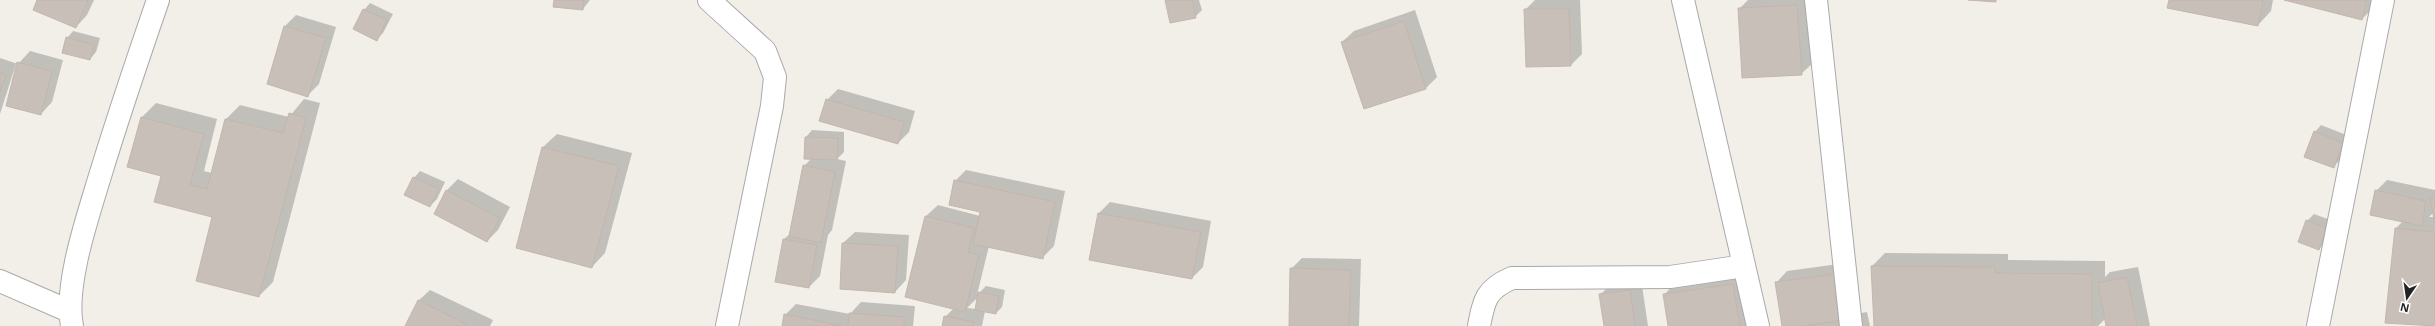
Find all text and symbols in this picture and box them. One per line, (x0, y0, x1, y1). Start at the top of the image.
north arrow (2387, 278, 2427, 318)
text: N (2399, 300, 2411, 317)

